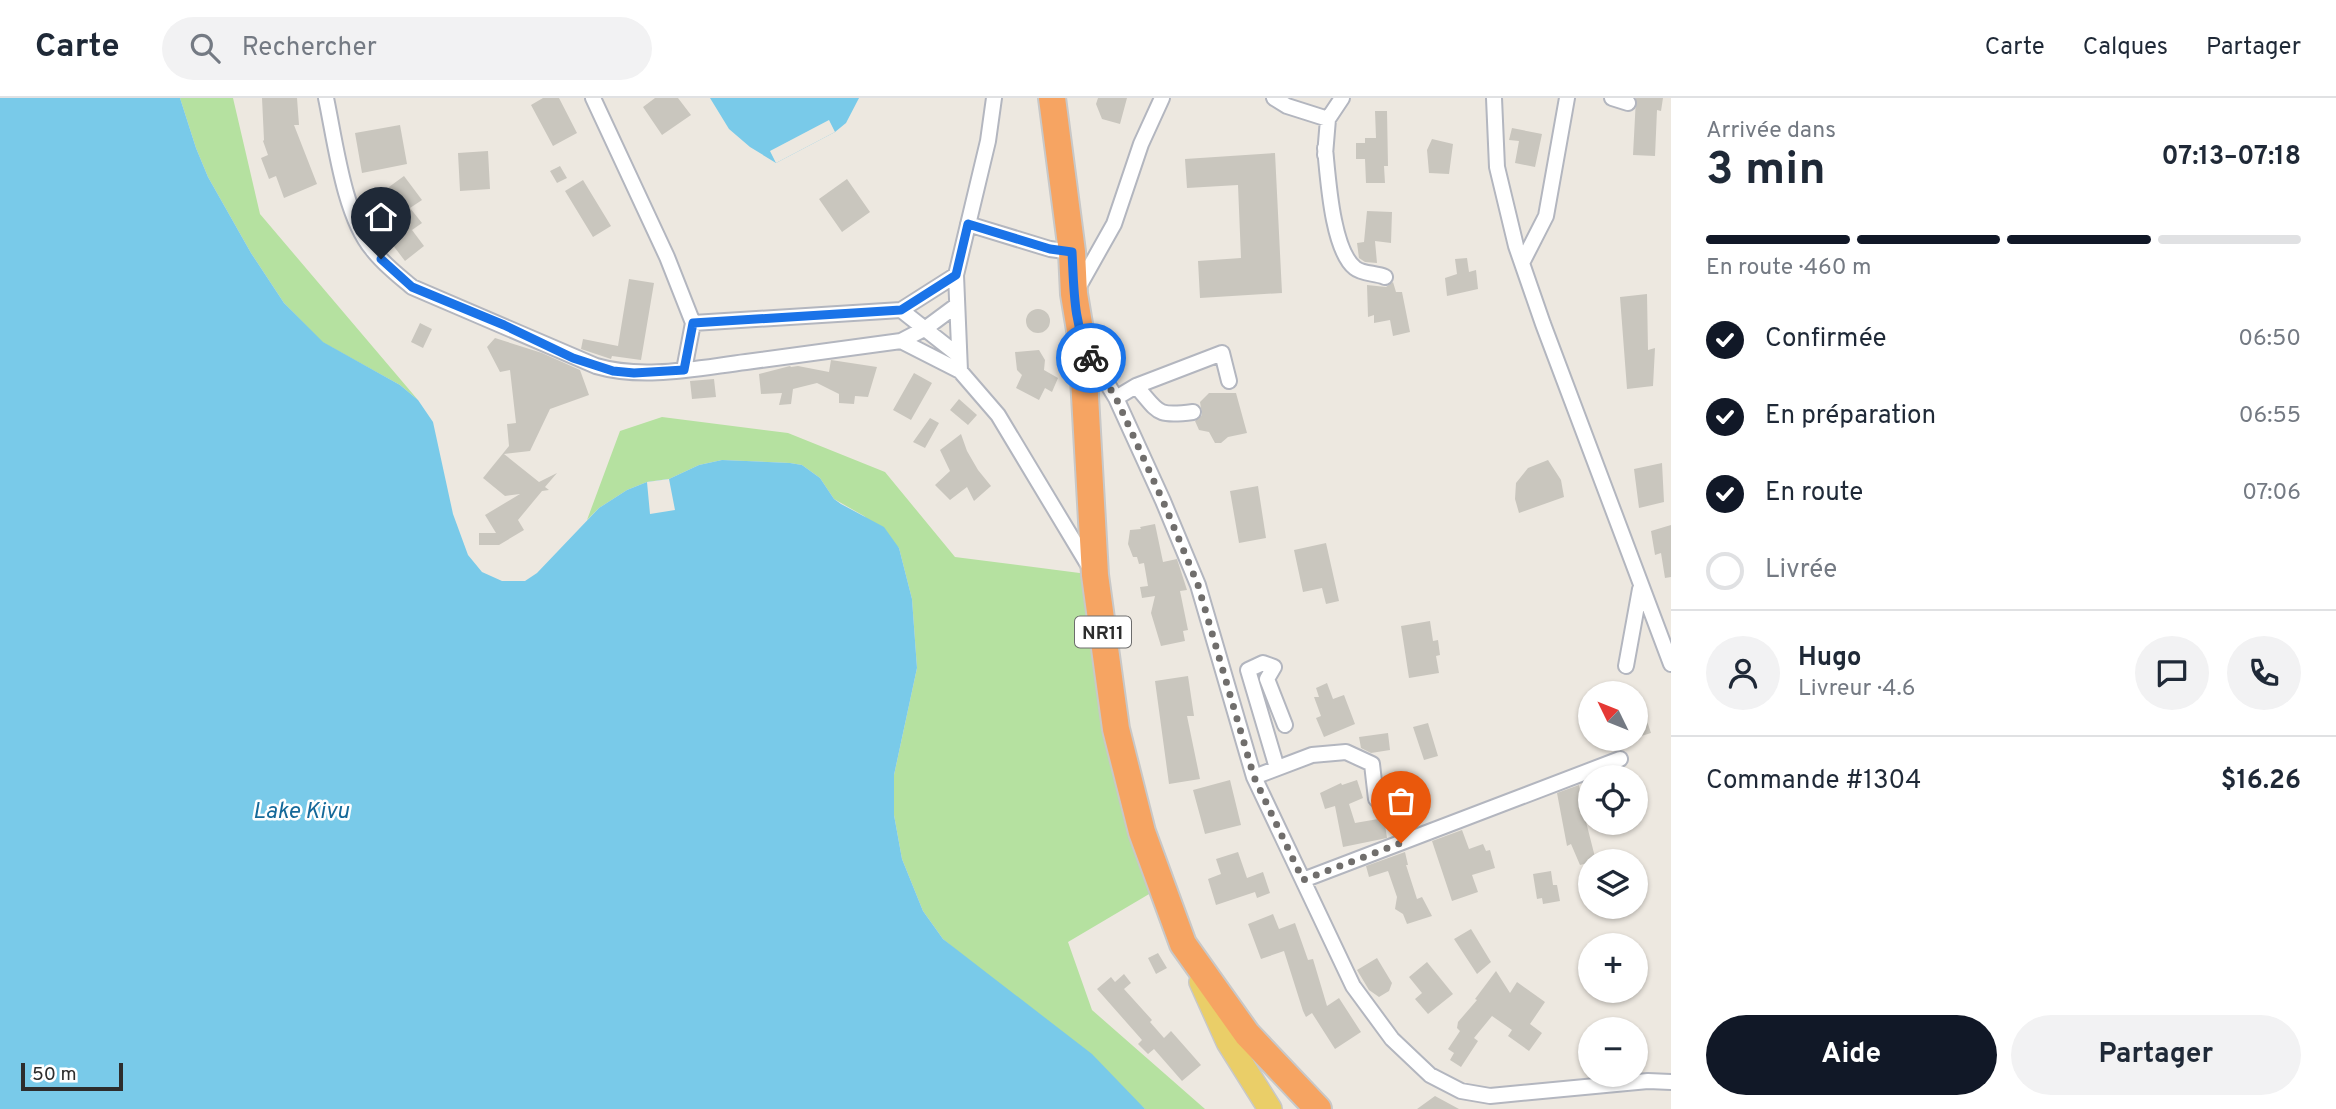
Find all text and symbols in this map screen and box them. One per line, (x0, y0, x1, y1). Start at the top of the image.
search box (162, 17, 652, 80)
text: Carte (35, 27, 120, 69)
icon: search (186, 29, 224, 67)
text: Rechercher (242, 32, 377, 65)
text: Carte (1985, 33, 2045, 63)
text: Calques (2083, 33, 2168, 63)
text: Partager (2206, 33, 2301, 63)
text: Arrivée dans (1706, 117, 1836, 146)
text: 07:13–07:18 (2162, 141, 2301, 174)
text: 3 min (1706, 142, 1826, 201)
pin (351, 187, 411, 259)
icon: home (362, 198, 400, 236)
text: En route · 460 m (1706, 254, 1871, 283)
icon: check (1706, 321, 1744, 359)
courier (1056, 323, 1126, 393)
text: Confirmée (1765, 323, 1887, 356)
text: 06:50 (2238, 325, 2301, 354)
icon: bike (1072, 339, 1110, 377)
icon: check (1706, 398, 1744, 436)
text: En préparation (1765, 400, 1936, 433)
text: 06:55 (2239, 402, 2301, 431)
icon: check (1706, 475, 1744, 513)
text: En route (1765, 477, 1863, 510)
text: 07:06 (2242, 479, 2301, 508)
text: Livrée (1765, 554, 1837, 587)
road number: NR11 (1075, 617, 1131, 648)
button: person (1706, 636, 1780, 710)
button: chat (2135, 636, 2209, 710)
button: phone (2227, 636, 2301, 710)
text: Hugo (1798, 642, 1861, 675)
text: Livreur · 4.6 (1798, 675, 1915, 704)
north arrow (1578, 681, 1648, 751)
map controls (1578, 681, 1648, 1087)
button: locate (1578, 765, 1648, 835)
text: Commande #1304 (1706, 765, 1921, 798)
text: $16.26 (2221, 765, 2301, 798)
pin (1371, 771, 1431, 843)
icon: bag (1382, 782, 1420, 820)
water label: Lake Kivu (253, 798, 350, 827)
button: layers (1578, 849, 1648, 919)
button: + (1578, 933, 1648, 1003)
button: Aide (1706, 1015, 1997, 1095)
button: Partager (2011, 1015, 2301, 1095)
button: − (1578, 1017, 1648, 1087)
scale bar (21, 1060, 122, 1092)
text: 50 m (32, 1063, 77, 1087)

